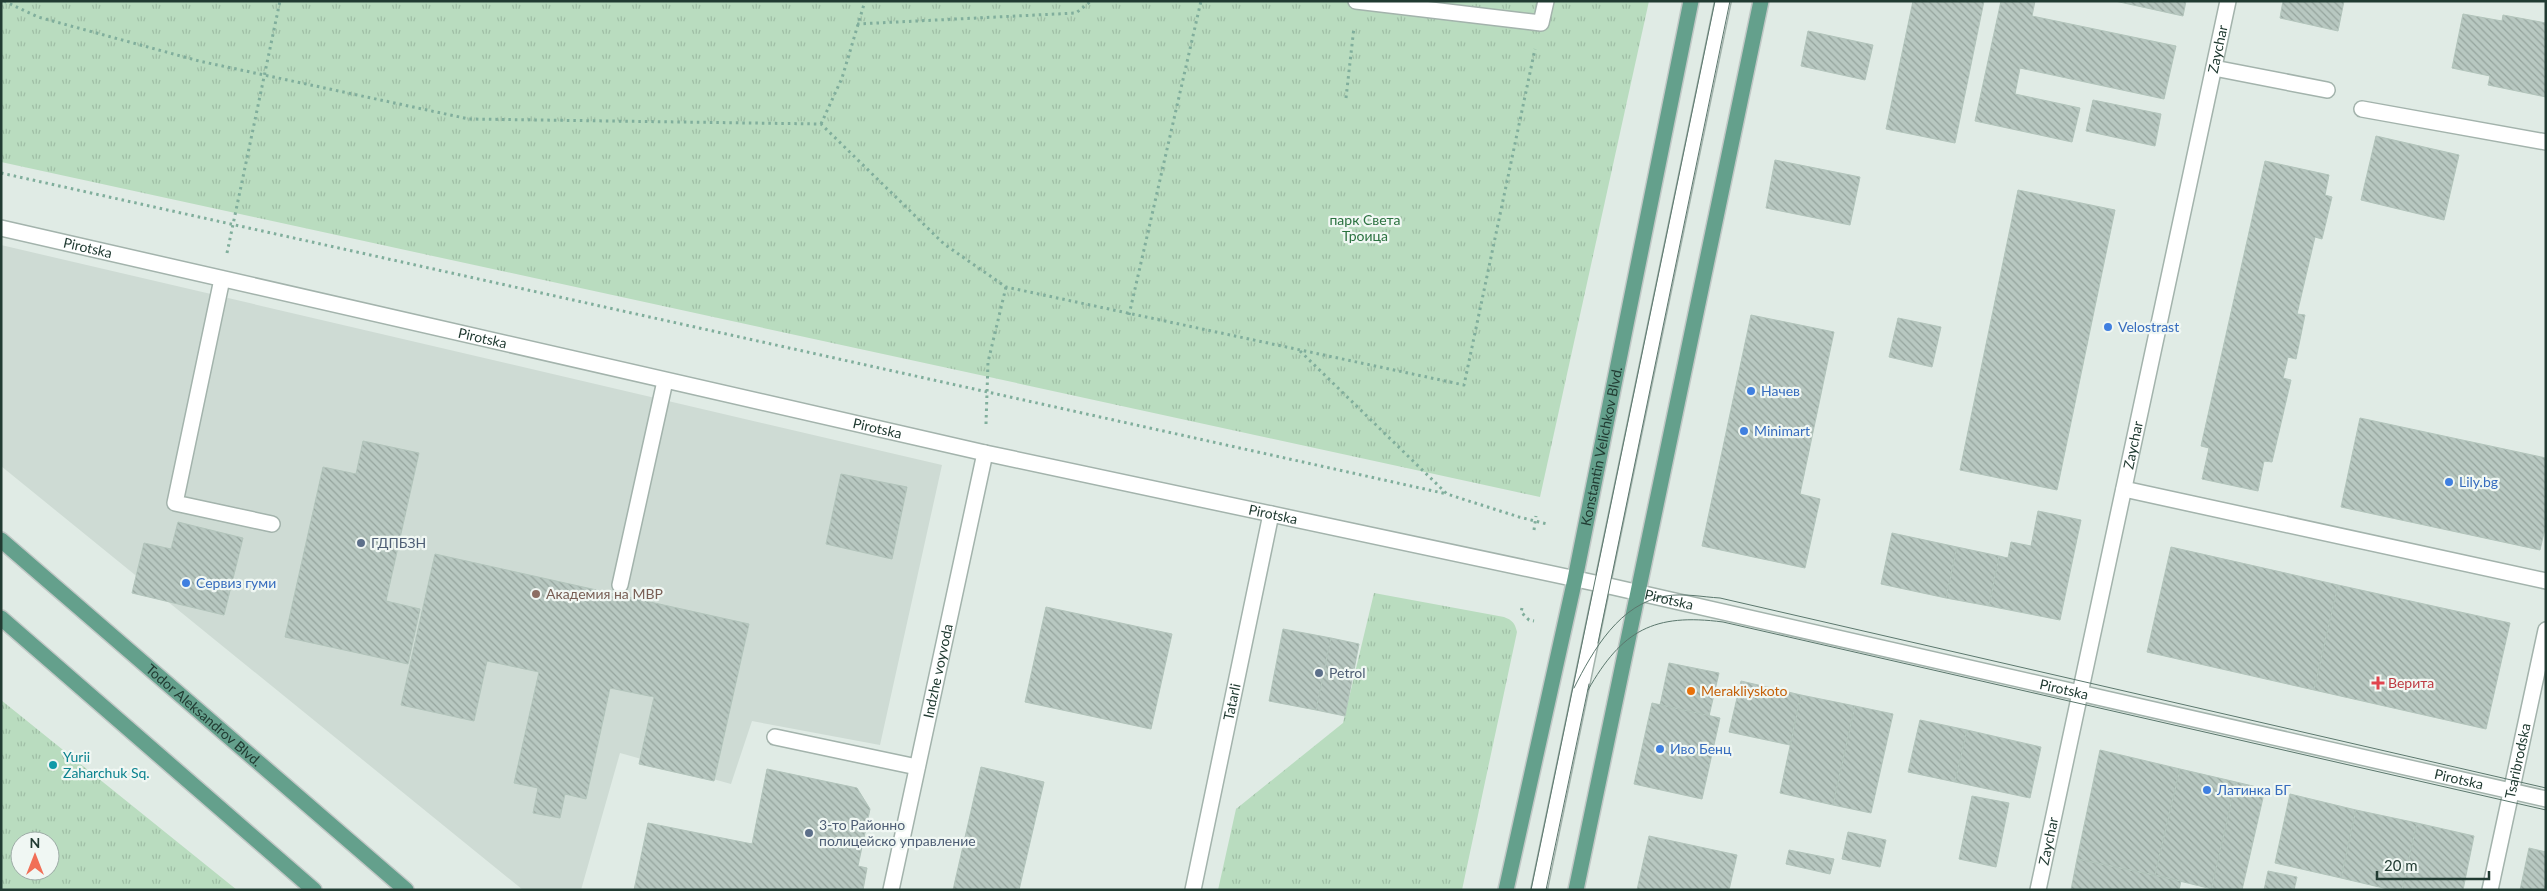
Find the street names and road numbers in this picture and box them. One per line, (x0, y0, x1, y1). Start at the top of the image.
street label: Zaychar (2204, 23, 2231, 75)
street label: Pirotska (62, 234, 114, 261)
street label: Pirotska (457, 324, 509, 351)
street label: Konstantin Velichkov Blvd. (1577, 365, 1625, 527)
street label: Pirotska (851, 414, 904, 442)
street label: Zaychar (2119, 419, 2146, 471)
street label: Pirotska (1247, 500, 1299, 527)
street label: Pirotska (1643, 585, 1695, 613)
street label: Indzhe voyvoda (919, 622, 956, 720)
street label: Todor Aleksandrov Blvd. (143, 660, 266, 770)
street label: Pirotska (2038, 675, 2090, 703)
street label: Tatarli (1219, 682, 1244, 722)
street label: Tsaribrodska (2501, 721, 2534, 800)
street label: Pirotska (2433, 765, 2485, 793)
street label: Zaychar (2035, 815, 2061, 867)

